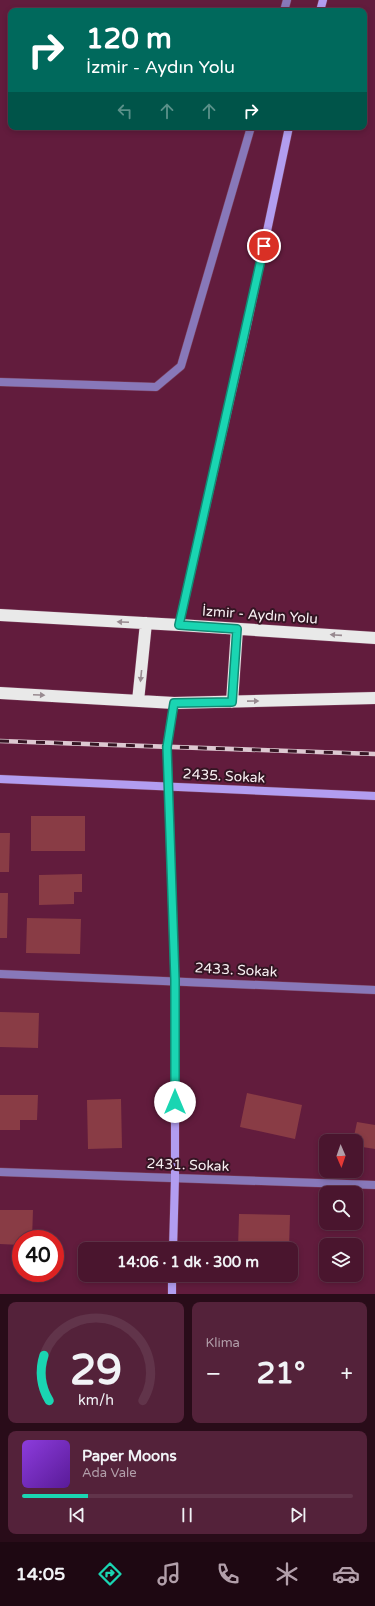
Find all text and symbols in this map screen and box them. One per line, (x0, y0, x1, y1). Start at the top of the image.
text: 120 m (86, 22, 172, 56)
icon: right (20, 24, 72, 76)
text: İzmir - Aydın Yolu (86, 56, 235, 78)
icon: left (114, 100, 136, 122)
icon: ahead (156, 100, 178, 122)
icon: ahead (198, 100, 220, 122)
icon: right (240, 100, 262, 122)
pin (247, 229, 281, 263)
icon: arrive (253, 235, 275, 257)
street label: İzmir - Aydın Yolu (202, 602, 318, 628)
one-way arrow (117, 618, 129, 625)
one-way arrow (330, 632, 342, 639)
one-way arrow (137, 670, 144, 682)
one-way arrow (33, 692, 46, 698)
one-way arrow (247, 698, 260, 704)
street label: 2435. Sokak (182, 765, 266, 787)
street label: 2433. Sokak (194, 959, 278, 981)
position arrow (154, 1081, 196, 1123)
north arrow (319, 1134, 363, 1178)
map controls (319, 1134, 363, 1282)
street label: 2431. Sokak (146, 1155, 230, 1175)
button: search (319, 1186, 363, 1230)
speed limit sign: 40 (12, 1230, 64, 1282)
button: layers (319, 1238, 363, 1282)
text: 14:06 · 1 dk · 300 m (117, 1253, 259, 1271)
text: Klima (206, 1335, 240, 1351)
text: 29 (70, 1345, 122, 1395)
text: 21° (256, 1355, 305, 1392)
text: − (206, 1361, 221, 1387)
text: + (341, 1361, 353, 1387)
text: km/h (78, 1391, 114, 1408)
text: Paper Moons (82, 1447, 177, 1465)
text: Ada Vale (82, 1465, 137, 1481)
icon: previous (66, 1504, 88, 1526)
icon: pause (176, 1504, 198, 1526)
icon: next (287, 1504, 309, 1526)
icon: directions (96, 1560, 124, 1588)
icon: music (155, 1560, 183, 1588)
icon: phone (214, 1560, 242, 1588)
icon: climate (273, 1560, 301, 1588)
icon: car (332, 1560, 360, 1588)
text: 14:05 (15, 1563, 65, 1585)

